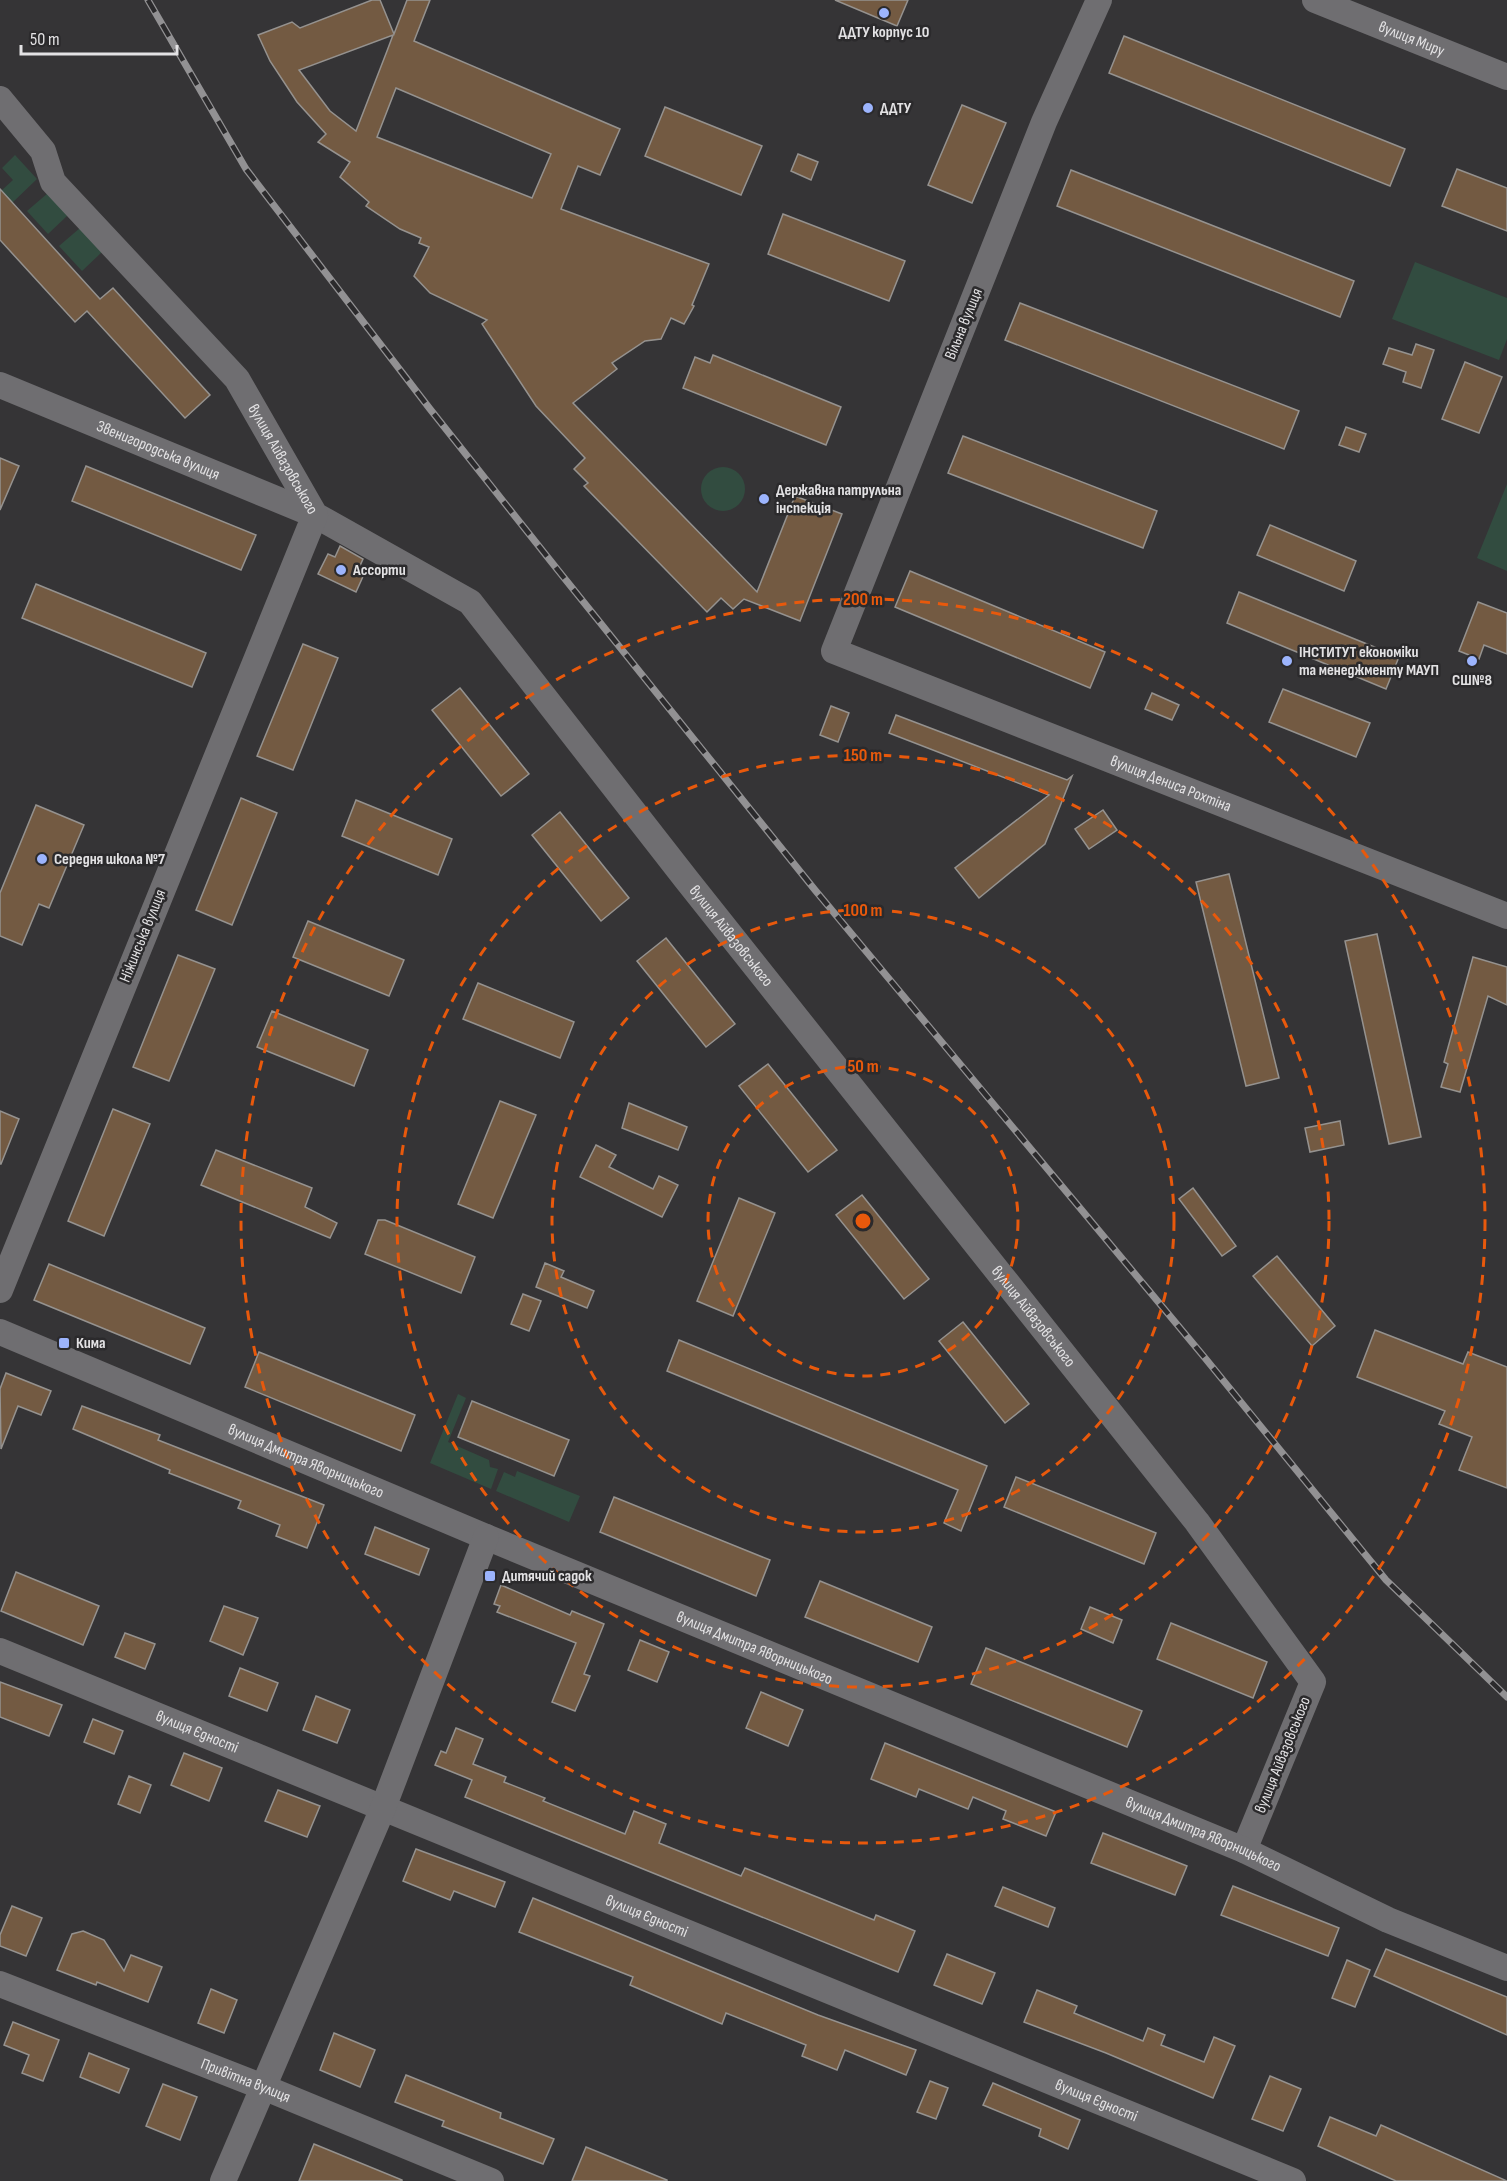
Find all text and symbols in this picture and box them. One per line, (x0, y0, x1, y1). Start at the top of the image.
marker: ДДТУ корпус 10 (877, 6, 891, 20)
street label: вулиця Миру (1376, 17, 1447, 60)
scale bar (21, 18, 177, 56)
place label: ДДТУ корпус 10 (839, 23, 929, 42)
text: 50 m (30, 29, 60, 50)
place label: ДДТУ (880, 99, 912, 118)
marker: ДДТУ (861, 101, 875, 115)
street label: Вільна вулиця (941, 286, 987, 362)
street label: вулиця Айвазовського (244, 401, 322, 518)
street label: Звенигородська вулиця (94, 416, 222, 484)
place label: Державна патрульна інспекція (776, 481, 901, 518)
marker: Державна патрульна інспекція (757, 492, 771, 506)
place label: Ассорти (352, 561, 406, 580)
marker: Ассорти (334, 563, 348, 577)
text: 200 m (843, 589, 883, 610)
place label: ІНСТИТУТ економіки та менеджменту МАУП (1299, 643, 1439, 680)
marker: ІНСТИТУТ економіки та менеджменту МАУП (1280, 654, 1294, 668)
marker: СШ№8 (1465, 654, 1479, 668)
place label: СШ№8 (1452, 671, 1492, 690)
text: 150 m (844, 745, 882, 766)
street label: вулиця Дениса Рохтіна (1108, 751, 1234, 816)
place label: Середня школа №7 (54, 850, 165, 869)
marker: Середня школа №7 (35, 852, 49, 866)
street label: вулиця Айвазовського (685, 881, 777, 990)
street label: Ніжинська вулиця (116, 887, 170, 985)
text: 100 m (844, 900, 883, 921)
text: 50 m (847, 1056, 879, 1077)
centre of rings (853, 1211, 873, 1231)
street label: вулиця Айвазовського (988, 1262, 1080, 1371)
place label: Кима (76, 1334, 106, 1353)
marker: Кима (57, 1336, 71, 1350)
street label: вулиця Дмитра Яворницького (225, 1420, 387, 1502)
place label: Дитячий садок (502, 1567, 592, 1586)
marker: Дитячий садок (483, 1569, 497, 1583)
street label: вулиця Дмитра Яворницького (674, 1607, 835, 1689)
street label: вулиця Айвазовського (1251, 1694, 1315, 1816)
street label: вулиця Єдності (153, 1706, 241, 1757)
street label: вулиця Дмитра Яворницького (1123, 1793, 1284, 1876)
street label: вулиця Єдності (603, 1891, 691, 1941)
street label: Привітна вулиця (198, 2054, 293, 2107)
street label: вулиця Єдності (1052, 2075, 1141, 2126)

